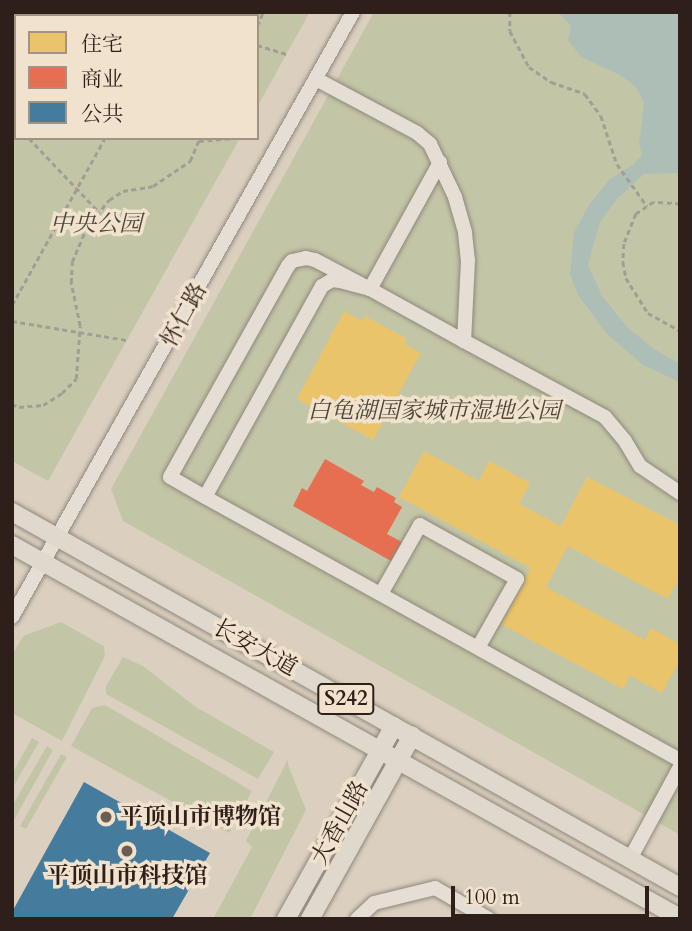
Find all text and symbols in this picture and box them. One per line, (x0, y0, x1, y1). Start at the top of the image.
legend (14, 14, 259, 140)
text: 住宅 (81, 30, 123, 59)
text: 商业 (81, 65, 123, 94)
text: 公共 (81, 100, 123, 129)
park label: 中央公园 (50, 210, 142, 238)
street label: 怀仁路 (155, 278, 213, 352)
park label: 白龟湖国家城市湿地公园 (308, 397, 560, 425)
street label: 长安大道 (208, 614, 302, 682)
road number: S242 (316, 682, 376, 716)
street label: 大香山路 (306, 776, 374, 870)
place label: 平顶山市博物馆 (120, 803, 281, 831)
marker: 平顶山市博物馆 (98, 809, 114, 825)
marker: 平顶山市科技馆 (119, 843, 135, 859)
place label: 平顶山市科技馆 (47, 862, 207, 890)
scale bar (454, 872, 652, 916)
text: 100 m (464, 883, 520, 912)

